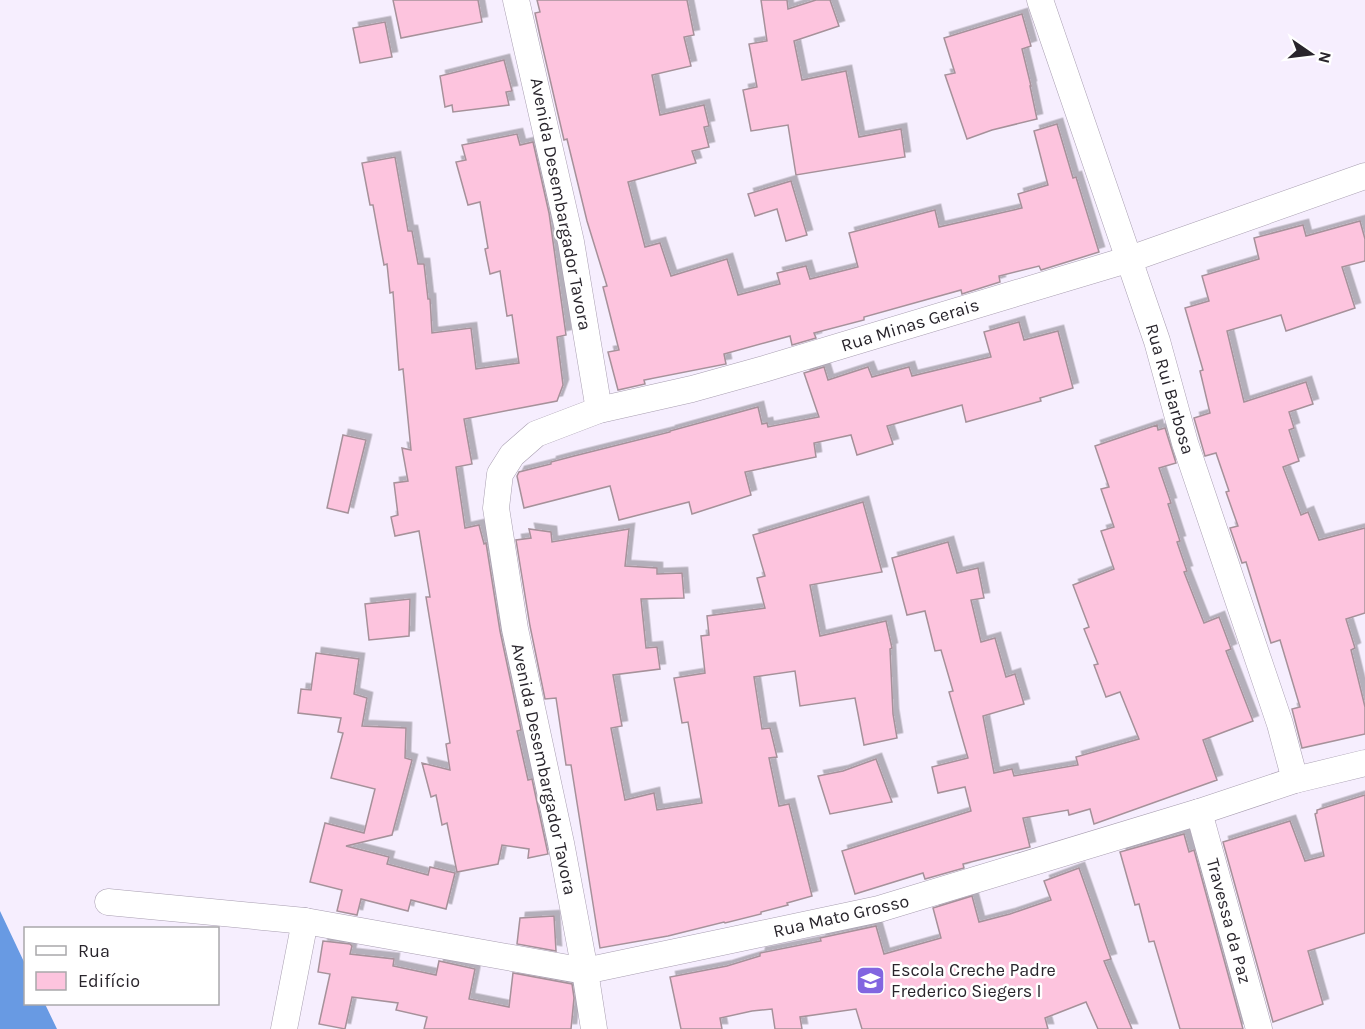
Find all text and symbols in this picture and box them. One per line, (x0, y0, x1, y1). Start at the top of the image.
north arrow (1281, 24, 1341, 84)
text: N (1314, 50, 1336, 65)
street label: Avenida Desembargador Tavora (526, 76, 596, 332)
street label: Rua Minas Gerais (838, 294, 982, 356)
street label: Rua Rui Barbosa (1141, 321, 1199, 457)
street label: Avenida Desembargador Tavora (507, 641, 581, 897)
street label: Travessa da Paz (1202, 856, 1256, 986)
street label: Rua Mato Grosso (771, 890, 911, 942)
legend (24, 927, 219, 1005)
text: Rua (78, 940, 110, 962)
place label: Escola Creche Padre Frederico Siegers I (891, 959, 1056, 1002)
school or university icon: Escola Creche Padre Frederico Siegers I (854, 964, 886, 996)
text: Edifício (78, 970, 140, 992)

